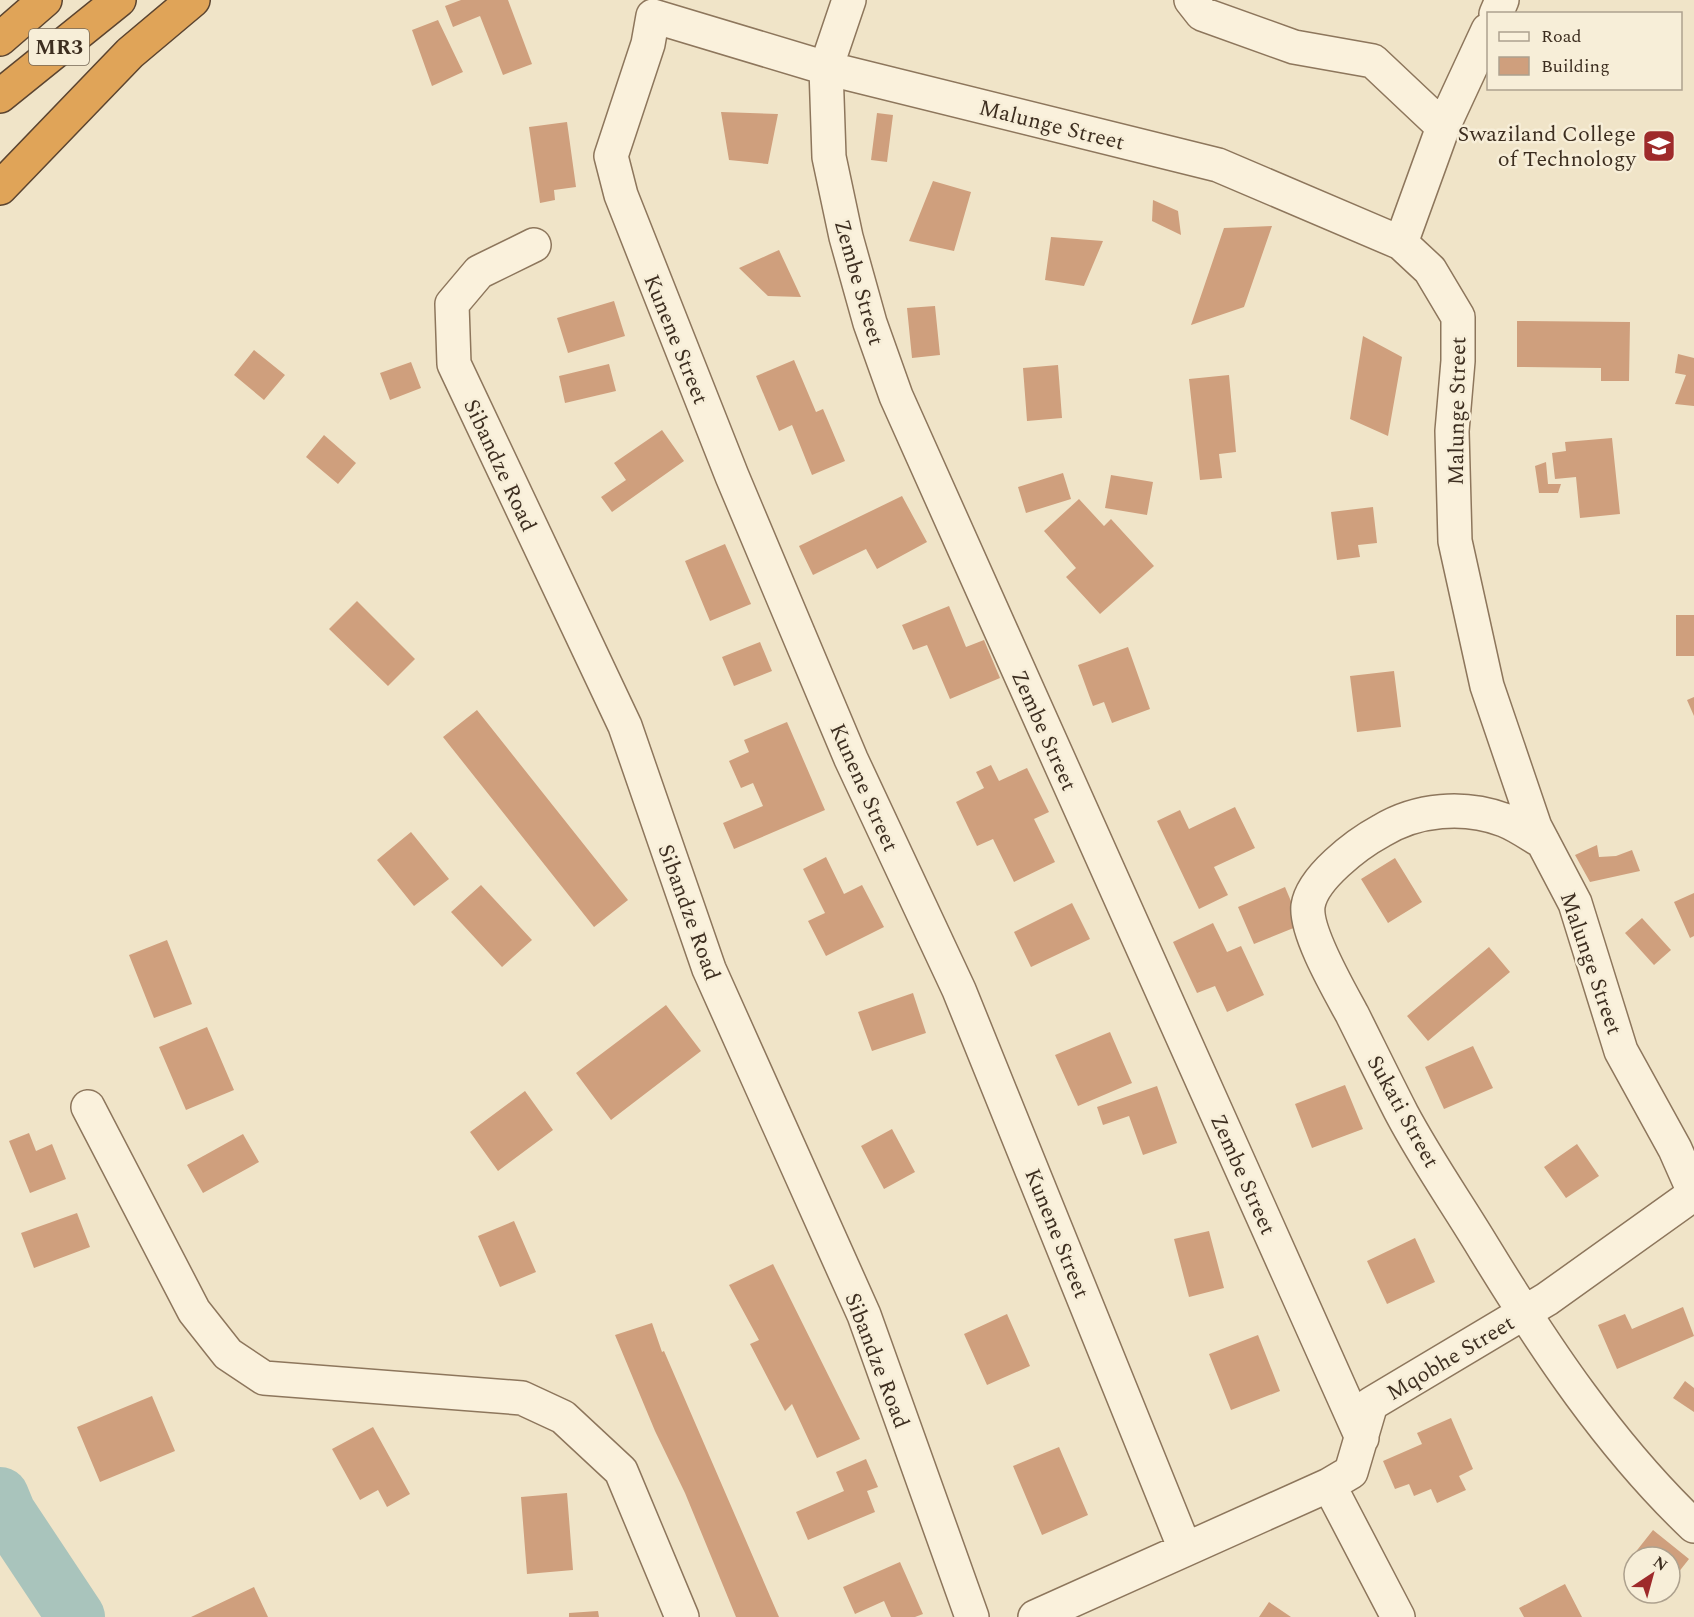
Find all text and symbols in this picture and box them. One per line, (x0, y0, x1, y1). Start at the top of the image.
legend (1487, 12, 1682, 90)
text: Road (1541, 23, 1582, 50)
road number: MR3 (29, 29, 89, 65)
text: Building (1541, 53, 1610, 80)
street label: Malunge Street (975, 91, 1128, 160)
place label: Swaziland College of Technology (1458, 118, 1637, 176)
school or university icon: Swaziland College of Technology (1641, 128, 1677, 164)
street label: Zembe Street (825, 216, 892, 349)
street label: Kunene Street (635, 270, 717, 410)
street label: Malunge Street (1440, 336, 1475, 486)
street label: Sibandze Road (454, 394, 545, 537)
street label: Zembe Street (1002, 665, 1085, 797)
street label: Kunene Street (821, 718, 907, 857)
street label: Sibandze Road (649, 840, 729, 985)
street label: Malunge Street (1551, 888, 1630, 1039)
street label: Sukati Street (1358, 1049, 1447, 1174)
street label: Zembe Street (1201, 1109, 1284, 1241)
street label: Kunene Street (1016, 1164, 1098, 1304)
street label: Sibandze Road (836, 1288, 918, 1433)
street label: Mqobhe Street (1380, 1307, 1521, 1410)
north arrow (1622, 1545, 1682, 1605)
text: N (1648, 1550, 1673, 1577)

